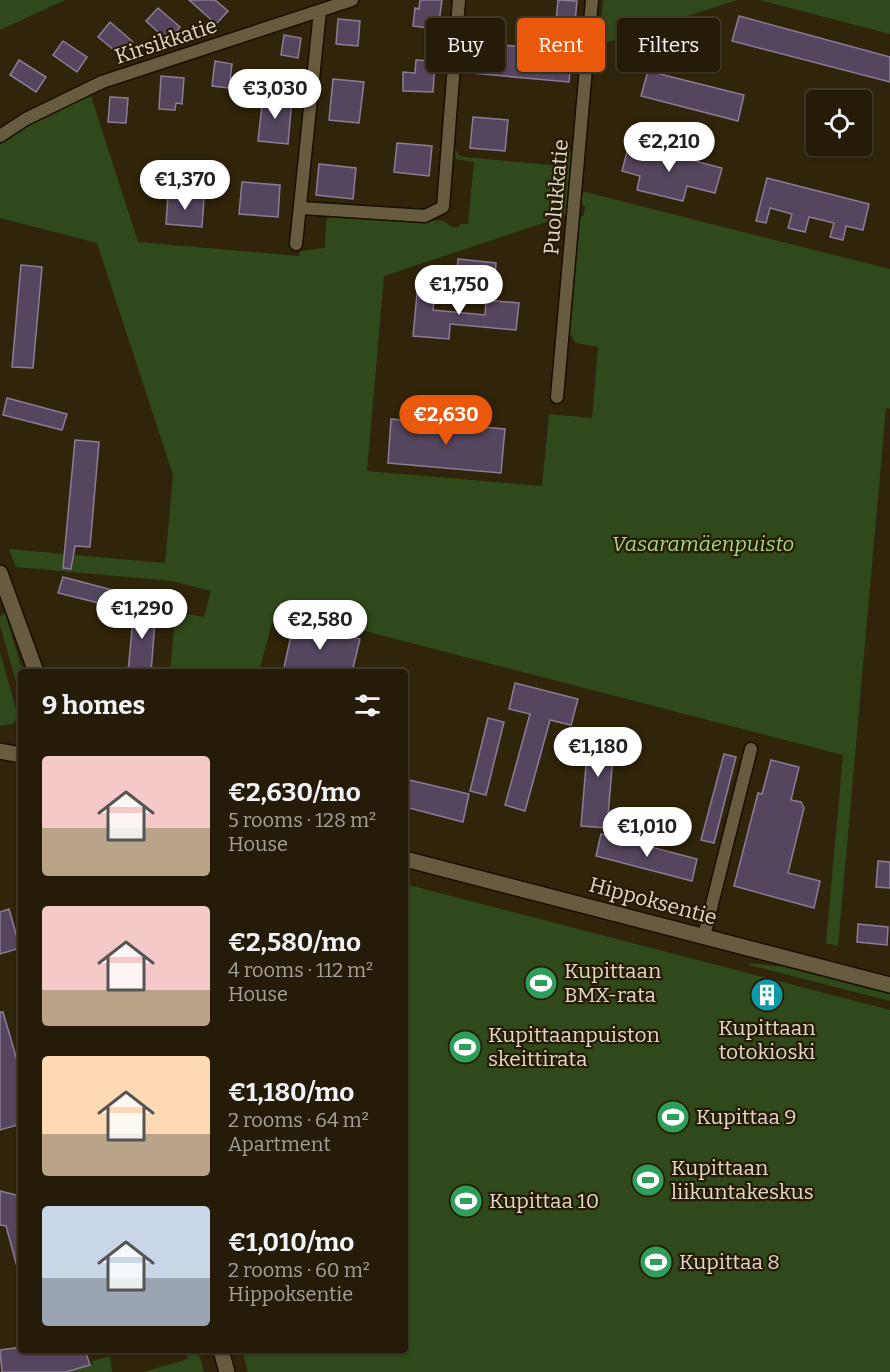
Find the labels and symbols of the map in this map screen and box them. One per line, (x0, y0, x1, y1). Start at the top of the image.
street label: Kirsikkatie (112, 12, 220, 70)
pin: €3,030 (226, 69, 324, 120)
pin: €2,210 (620, 122, 718, 173)
street label: Puolukkatie (538, 138, 574, 256)
pin: €1,370 (136, 160, 234, 211)
pin: €1,750 (410, 265, 508, 316)
pin: €2,630 (397, 395, 495, 446)
park label: Vasaramäenpuisto (612, 531, 794, 557)
pin: €1,290 (93, 589, 191, 640)
pin: €2,580 (271, 600, 369, 651)
pin: €1,180 (549, 727, 647, 778)
pin: €1,010 (598, 807, 696, 858)
street label: Hippoksentie (586, 871, 720, 931)
place label: Kupittaan BMX-rata (564, 958, 661, 1008)
sports icon: Kupittaan BMX-rata (523, 965, 559, 1001)
building icon: Kupittaan totokioski (749, 977, 785, 1013)
place label: Kupittaan totokioski (718, 1015, 816, 1065)
place label: Kupittaanpuiston skeittirata (488, 1022, 660, 1072)
sports icon: Kupittaanpuiston skeittirata (447, 1029, 483, 1065)
sports icon: Kupittaa 9 (655, 1099, 691, 1135)
place label: Kupittaa 9 (696, 1104, 797, 1130)
place label: Kupittaan liikuntakeskus (671, 1155, 814, 1205)
sports icon: Kupittaan liikuntakeskus (630, 1162, 666, 1198)
sports icon: Kupittaa 10 (448, 1183, 484, 1219)
place label: Kupittaa 10 (489, 1188, 599, 1214)
sports icon: Kupittaa 8 (638, 1244, 674, 1280)
place label: Kupittaa 8 (679, 1249, 780, 1275)

